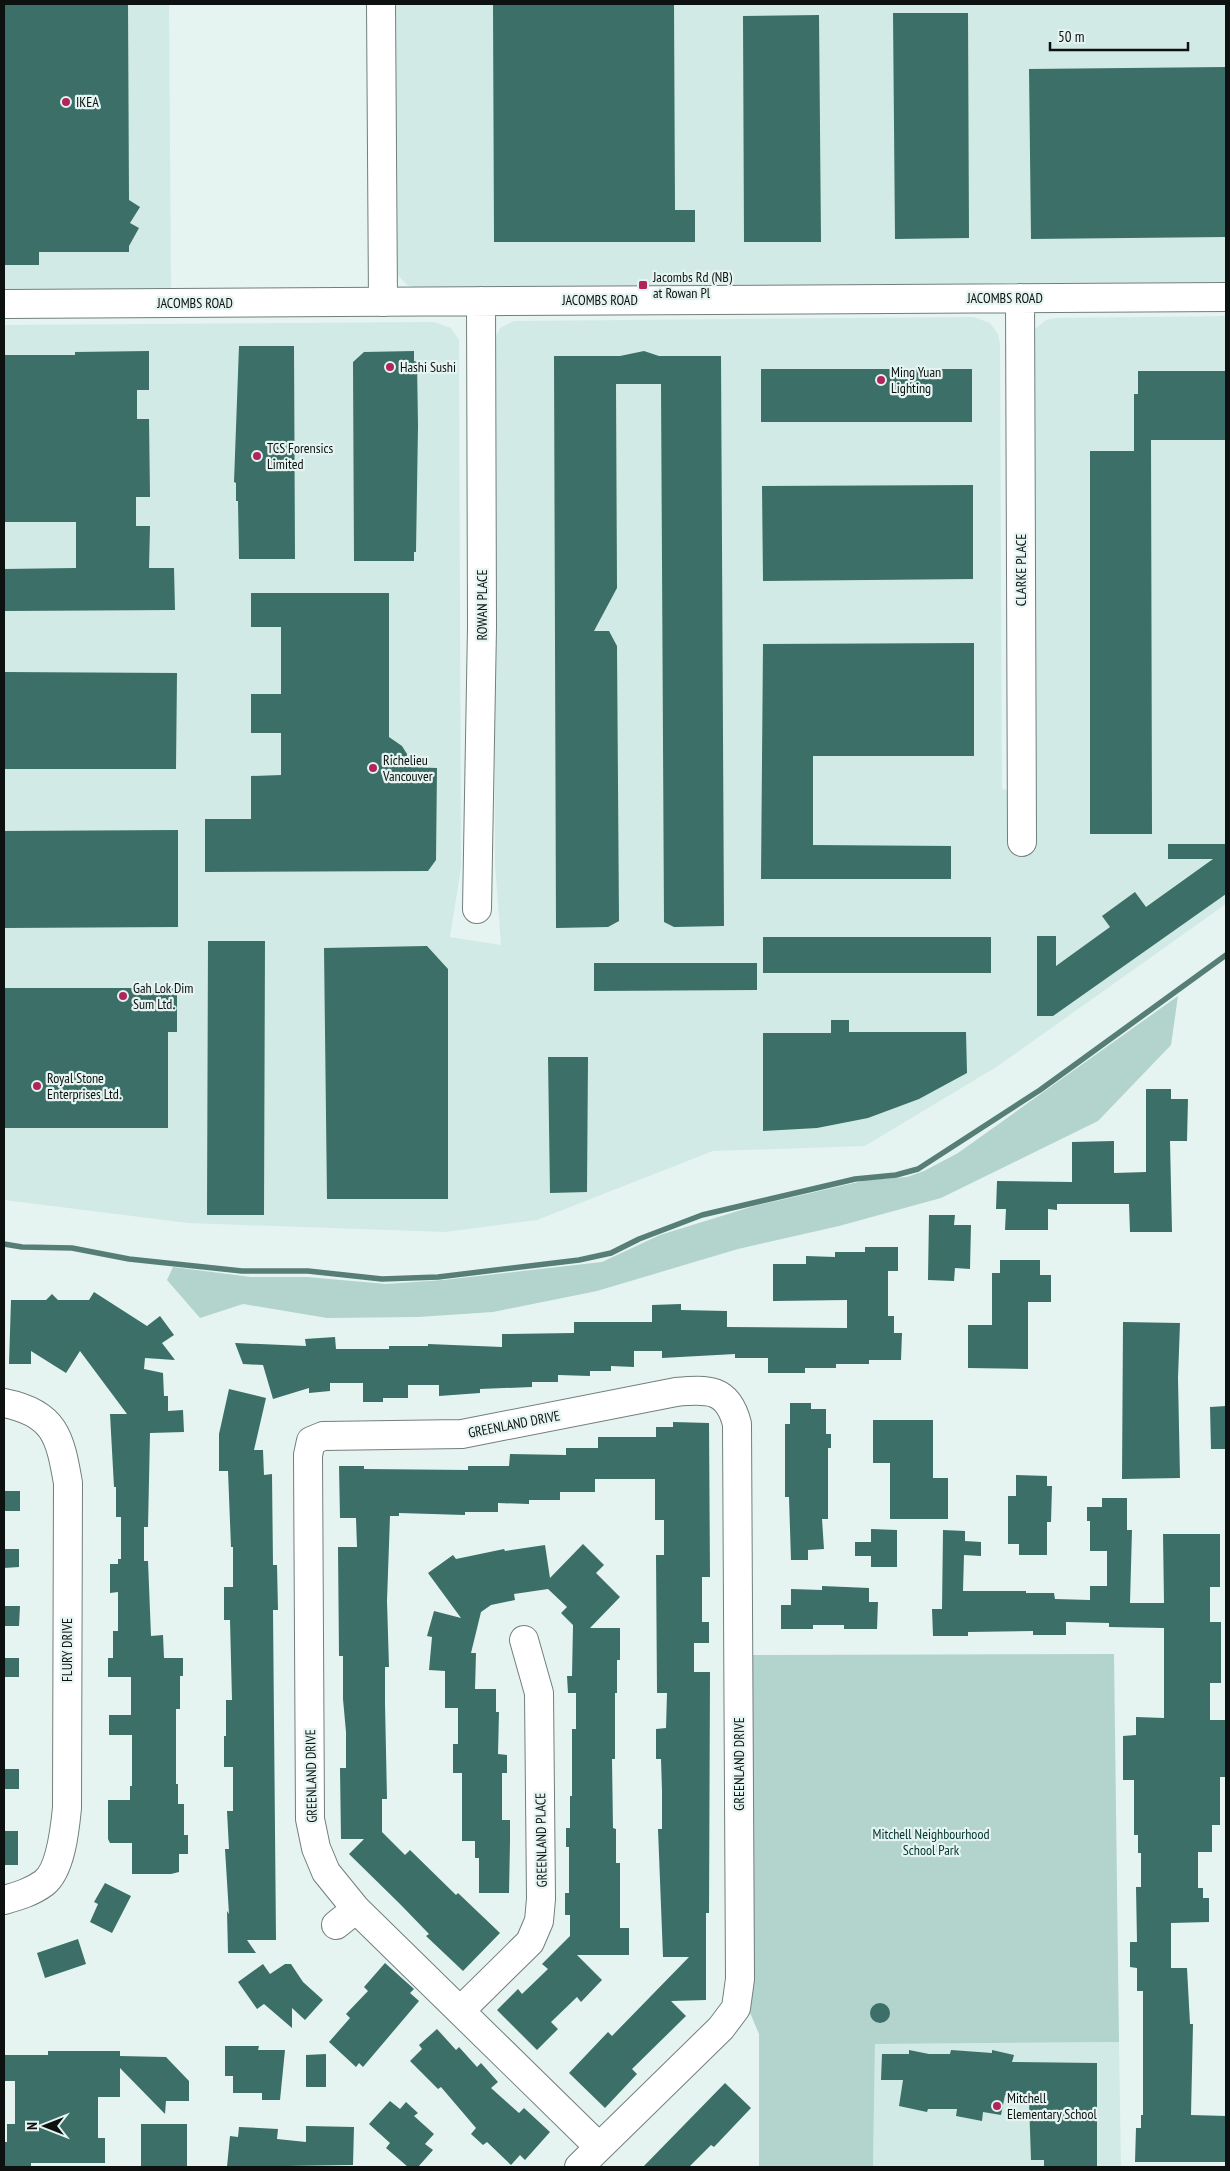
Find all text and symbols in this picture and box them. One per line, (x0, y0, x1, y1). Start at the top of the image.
scale bar (1050, 20, 1188, 52)
text: 50 m (1058, 27, 1084, 46)
place label: IKEA (76, 93, 99, 111)
marker: IKEA (60, 96, 72, 108)
place label: Jacombs Rd (NB) at Rowan Pl (652, 268, 733, 302)
marker: Jacombs Rd (NB) at Rowan Pl (637, 279, 649, 291)
street label: JACOMBS ROAD (966, 289, 1043, 307)
street label: JACOMBS ROAD (561, 291, 638, 309)
street label: JACOMBS ROAD (156, 294, 233, 312)
place label: Hashi Sushi (400, 358, 456, 376)
marker: Hashi Sushi (384, 361, 396, 373)
place label: Ming Yuan Lighting (891, 363, 941, 397)
marker: Ming Yuan Lighting (875, 374, 887, 386)
place label: TCS Forensics Limited (267, 439, 333, 473)
marker: TCS Forensics Limited (251, 450, 263, 462)
street label: CLARKE PLACE (1012, 534, 1030, 606)
street label: ROWAN PLACE (473, 570, 491, 640)
place label: Richelieu Vancouver (382, 751, 433, 785)
marker: Richelieu Vancouver (367, 762, 379, 774)
place label: Gah Lok Dim Sum Ltd. (133, 979, 193, 1013)
marker: Gah Lok Dim Sum Ltd. (117, 990, 129, 1002)
place label: Royal Stone Enterprises Ltd. (47, 1069, 121, 1103)
marker: Royal Stone Enterprises Ltd. (31, 1080, 43, 1092)
street label: GREENLAND DRIVE (466, 1406, 562, 1442)
street label: FLURY DRIVE (58, 1618, 76, 1682)
street label: GREENLAND DRIVE (730, 1717, 748, 1811)
street label: GREENLAND DRIVE (301, 1729, 321, 1823)
street label: GREENLAND PLACE (531, 1793, 551, 1887)
park label: Mitchell Neighbourhood School Park (872, 1825, 990, 1859)
place label: Mitchell Elementary School (1007, 2089, 1097, 2123)
marker: Mitchell Elementary School (991, 2100, 1003, 2112)
north arrow (20, 2101, 70, 2151)
text: N (23, 2122, 41, 2130)

